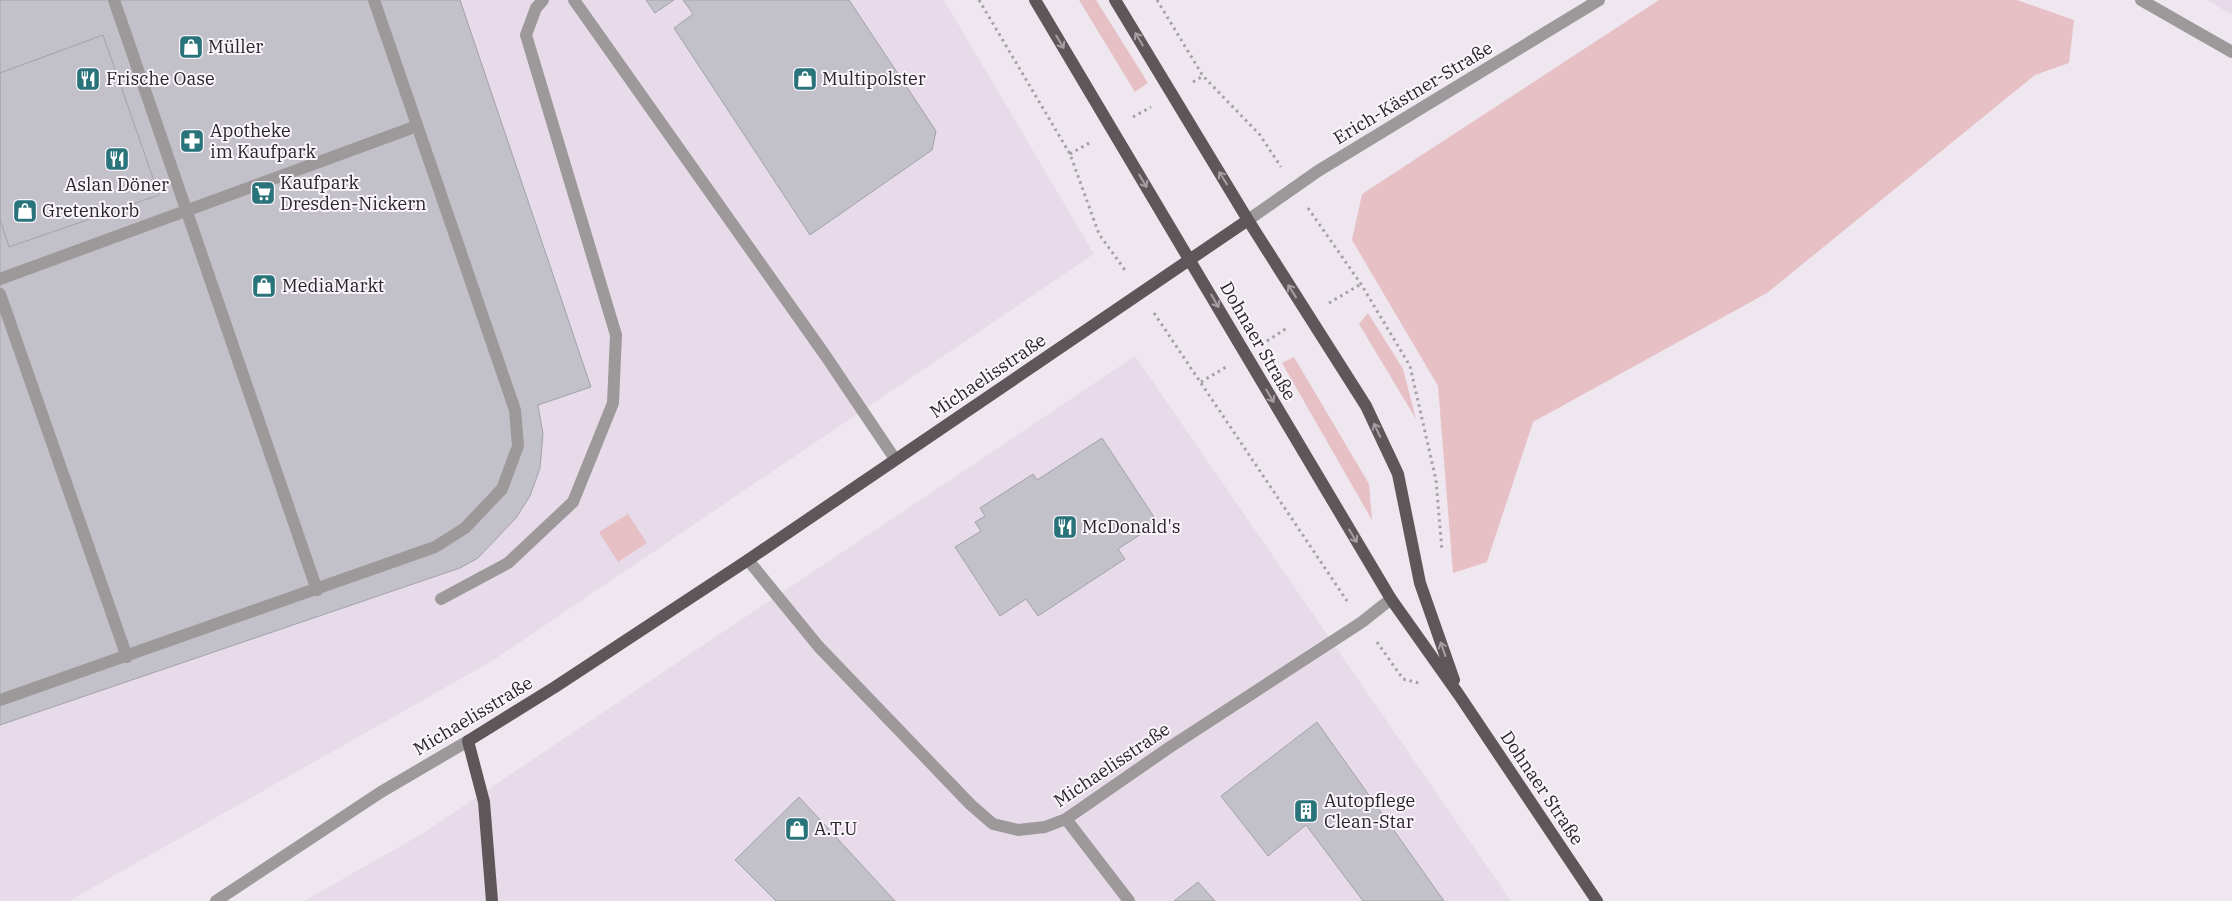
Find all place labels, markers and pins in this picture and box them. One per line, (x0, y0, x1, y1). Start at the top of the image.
shop icon: Müller (178, 34, 204, 60)
place label: Müller (208, 35, 263, 58)
restaurant icon: Frische Oase (75, 66, 101, 92)
shop icon: Multipolster (792, 66, 818, 92)
place label: Frische Oase (106, 67, 215, 90)
place label: Multipolster (822, 67, 926, 90)
place label: Apotheke im Kaufpark (210, 119, 317, 163)
pharmacy icon: Apotheke im Kaufpark (179, 128, 205, 154)
restaurant icon: Aslan Döner (104, 146, 130, 172)
place label: Kaufpark Dresden-Nickern (280, 171, 427, 215)
place label: Aslan Döner (65, 173, 169, 196)
supermarket icon: Kaufpark Dresden-Nickern (250, 180, 276, 206)
shop icon: Gretenkorb (12, 198, 38, 224)
place label: Gretenkorb (42, 199, 139, 222)
shop icon: MediaMarkt (251, 273, 277, 299)
place label: MediaMarkt (282, 274, 384, 297)
restaurant icon: McDonald's (1052, 514, 1078, 540)
place label: McDonald's (1082, 515, 1181, 538)
place label: Autopflege Clean-Star (1324, 789, 1415, 833)
building icon: Autopflege Clean-Star (1293, 798, 1319, 824)
shop icon: A.T.U (784, 816, 810, 842)
place label: A.T.U (814, 817, 857, 840)

